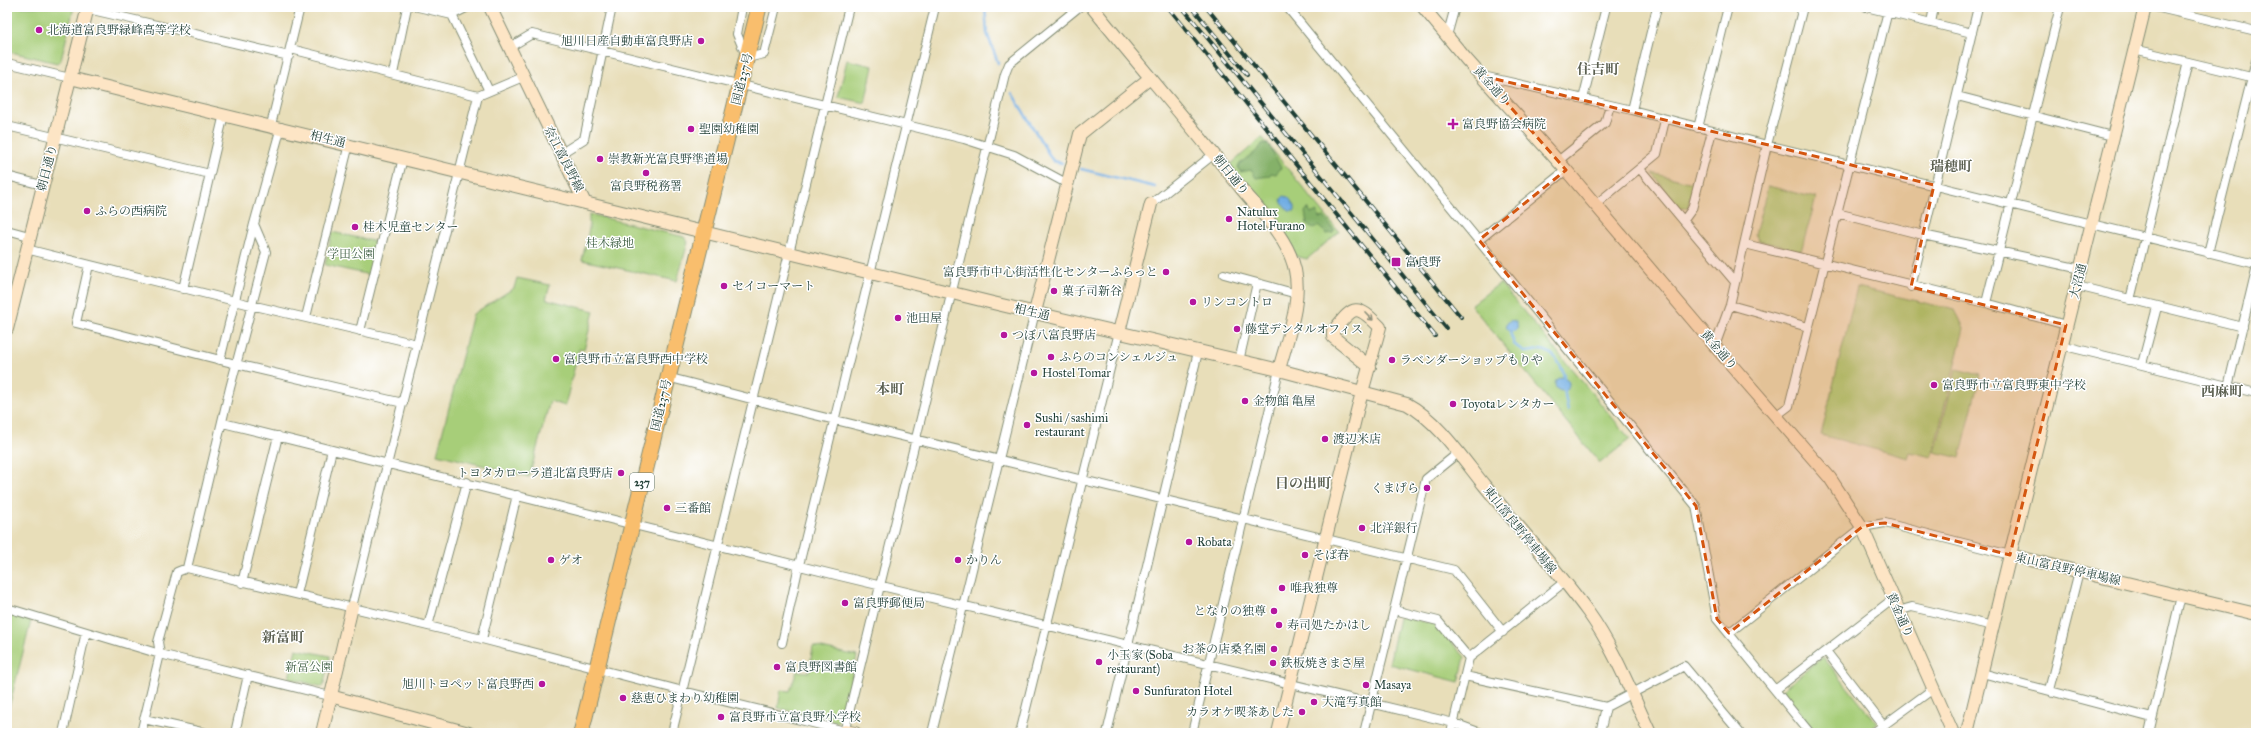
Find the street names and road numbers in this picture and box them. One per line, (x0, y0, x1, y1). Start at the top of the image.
street label: 国道237号 (729, 52, 755, 106)
street label: 黄金通り (1471, 63, 1513, 109)
street label: 奈江富良野線 (541, 124, 587, 194)
street label: 相生通 (309, 128, 347, 150)
street label: 朝日通り (34, 143, 60, 193)
street label: 朝日通り (1210, 152, 1252, 198)
street label: 大沼通 (2067, 262, 2089, 300)
street label: 相生通 (1013, 301, 1051, 323)
street label: 黄金通り (1698, 327, 1740, 373)
street label: 国道237号 (648, 378, 674, 432)
road number: 237 (630, 473, 654, 491)
street label: 東山富良野停車場線 (1481, 484, 1559, 576)
street label: 東山富良野停車場線 (2014, 550, 2122, 588)
street label: 黄金通り (1884, 590, 1916, 640)

